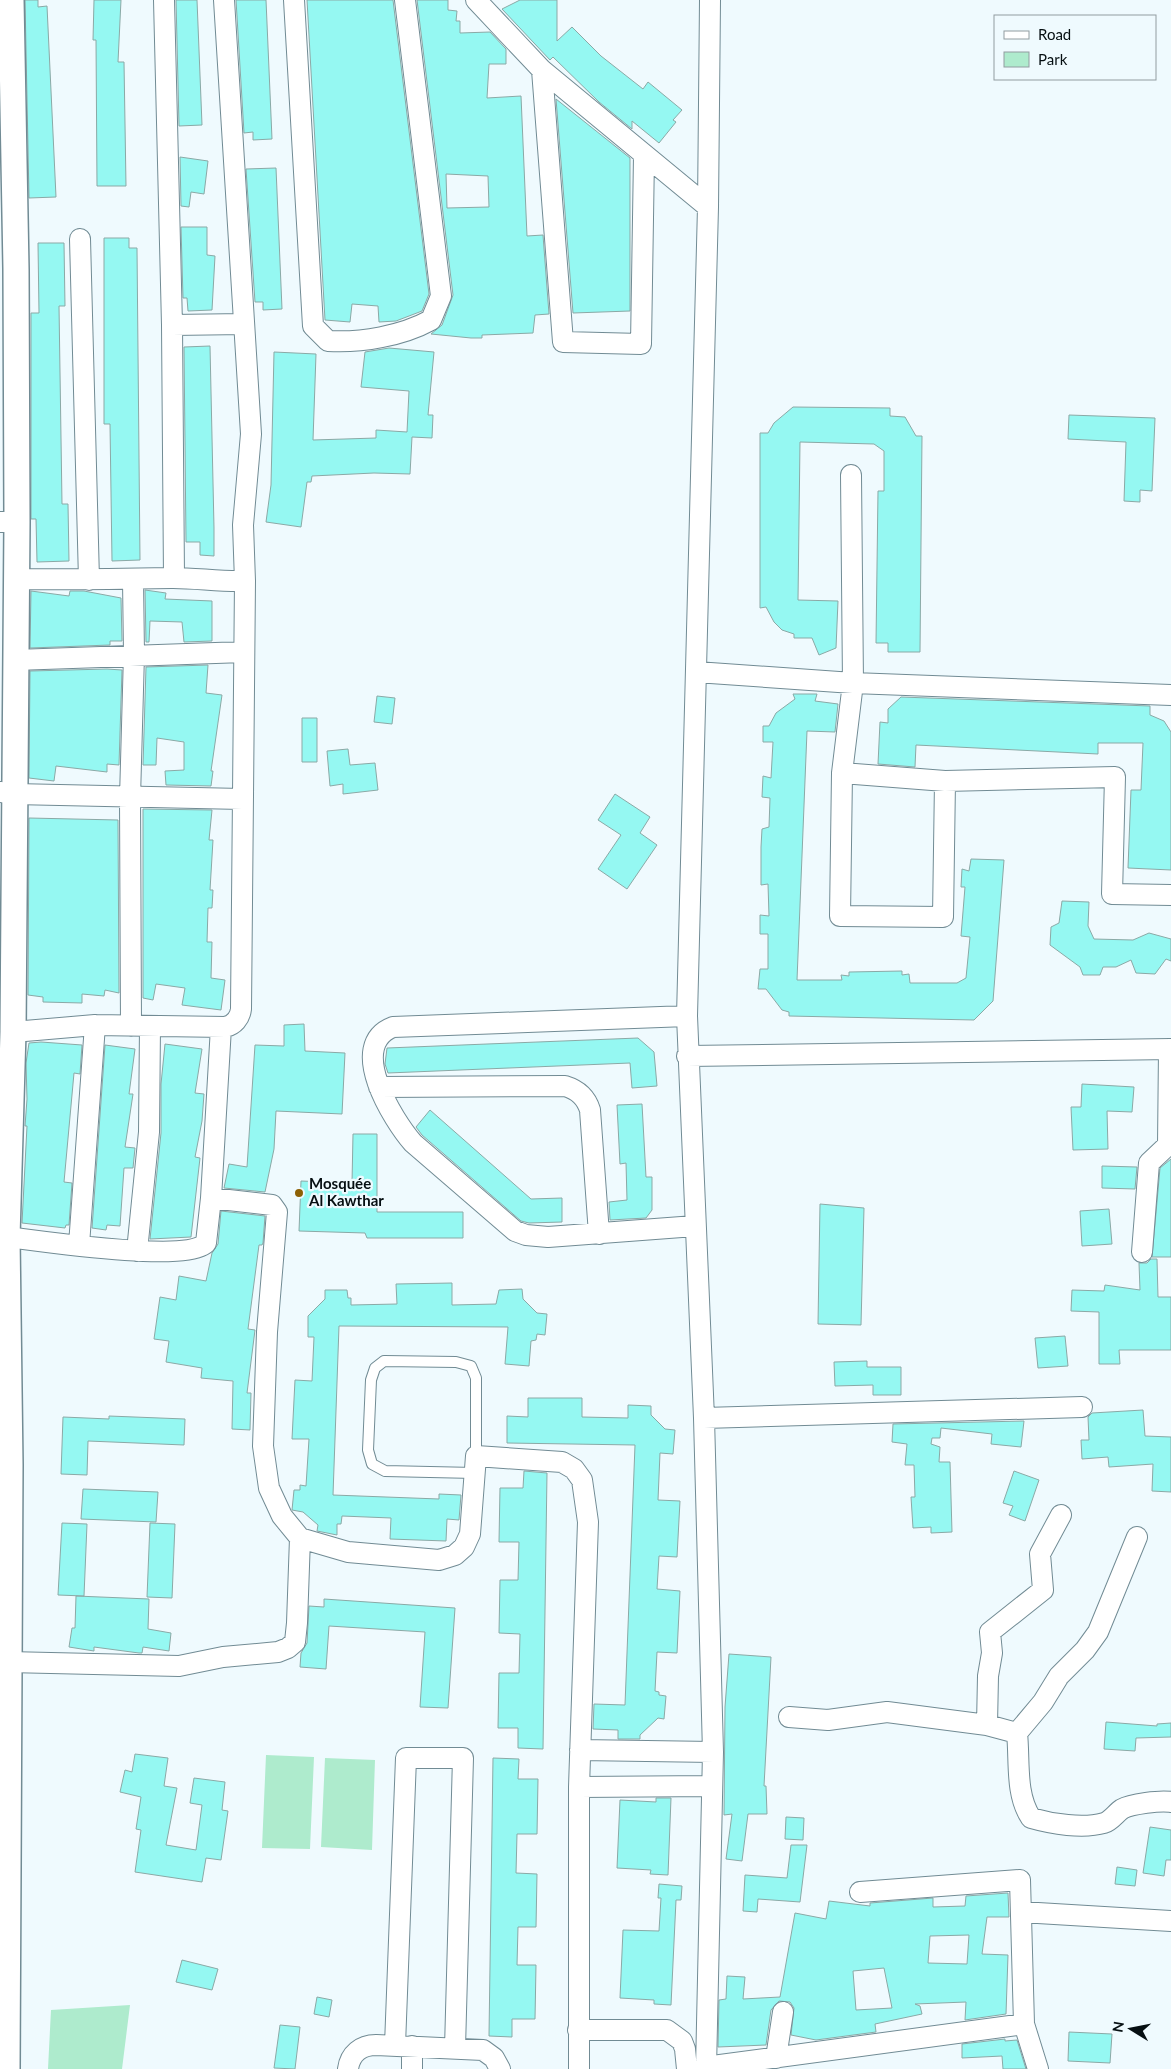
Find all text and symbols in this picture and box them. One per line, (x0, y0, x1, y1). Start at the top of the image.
legend (994, 15, 1156, 80)
text: Road (1038, 25, 1071, 43)
text: Park (1038, 50, 1068, 68)
place label: Mosquée Al Kawthar (308, 1174, 384, 1209)
marker: Mosquée Al Kawthar (293, 1187, 305, 1199)
north arrow (1106, 2004, 1156, 2054)
text: N (1108, 2020, 1127, 2033)

